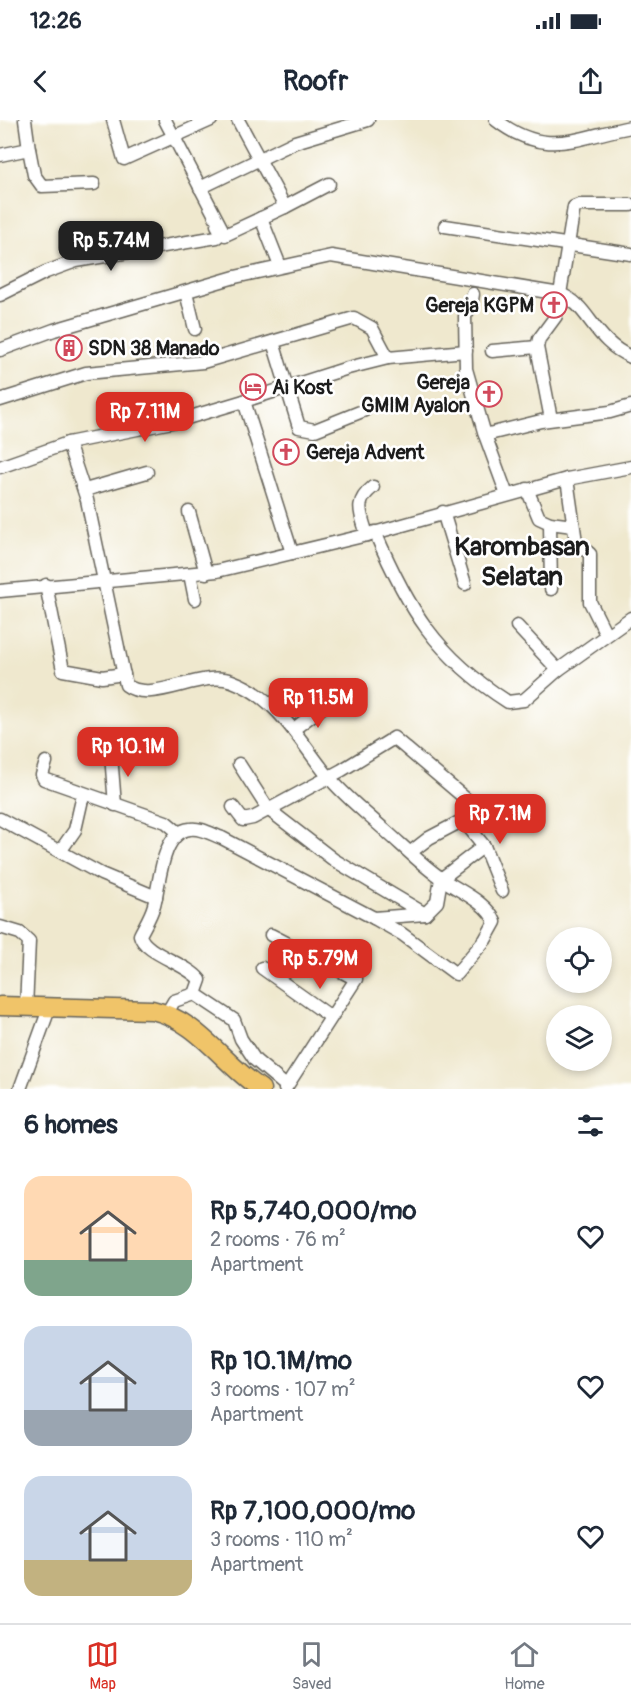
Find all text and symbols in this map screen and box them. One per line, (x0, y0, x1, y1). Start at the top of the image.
text: 12:26 (30, 7, 82, 35)
icon: back (24, 65, 57, 98)
text: Roofr (283, 65, 348, 98)
icon: share (574, 65, 607, 98)
pin: Rp 5.74M (49, 221, 173, 272)
text: Rp 5.74M (72, 228, 150, 253)
church icon: Gereja KGPM (539, 290, 569, 320)
place label: Gereja KGPM (425, 293, 534, 318)
building icon: SDN 38 Manado (54, 333, 84, 363)
place label: SDN 38 Manado (88, 336, 220, 361)
place label: Gereja GMIM Ayalon (361, 370, 470, 418)
hotel icon: Ai Kost (238, 372, 268, 402)
place label: Ai Kost (272, 375, 334, 400)
church icon: Gereja GMIM Ayalon (474, 379, 504, 409)
pin: Rp 7.11M (83, 392, 207, 443)
text: Rp 7.11M (110, 399, 180, 424)
church icon: Gereja Advent (271, 437, 301, 467)
place label: Gereja Advent (306, 440, 425, 465)
district label: Karombasan Selatan (454, 531, 590, 593)
pin: Rp 11.5M (256, 678, 380, 729)
text: Rp 11.5M (283, 685, 353, 710)
pin: Rp 10.1M (66, 727, 190, 778)
text: Rp 10.1M (91, 734, 165, 759)
pin: Rp 7.1M (445, 794, 555, 845)
text: Rp 7.1M (469, 801, 531, 826)
map controls (546, 927, 612, 1071)
button: locate (546, 927, 612, 993)
pin: Rp 5.79M (258, 939, 382, 990)
text: Rp 5.79M (282, 946, 358, 971)
button: layers (546, 1005, 612, 1071)
text: 6 homes (24, 1109, 118, 1141)
icon: filters (574, 1109, 607, 1142)
text: Rp 5,740,000/mo (210, 1195, 417, 1227)
icon: home (72, 1200, 144, 1272)
icon: heart (574, 1220, 607, 1253)
text: 2 rooms · 76 m² (210, 1227, 346, 1252)
text: Apartment (210, 1252, 303, 1277)
text: Rp 10.1M/mo (210, 1345, 352, 1377)
icon: home (72, 1350, 144, 1422)
icon: heart (574, 1370, 607, 1403)
text: 3 rooms · 107 m² (210, 1377, 356, 1402)
text: Apartment (210, 1402, 303, 1427)
text: Rp 7,100,000/mo (210, 1495, 415, 1527)
icon: home (72, 1500, 144, 1572)
icon: heart (574, 1520, 607, 1553)
text: 3 rooms · 110 m² (210, 1527, 353, 1552)
text: Apartment (210, 1552, 303, 1577)
tab: Map (86, 1638, 119, 1694)
tab: Saved (292, 1638, 332, 1694)
tab: Home (504, 1638, 545, 1694)

